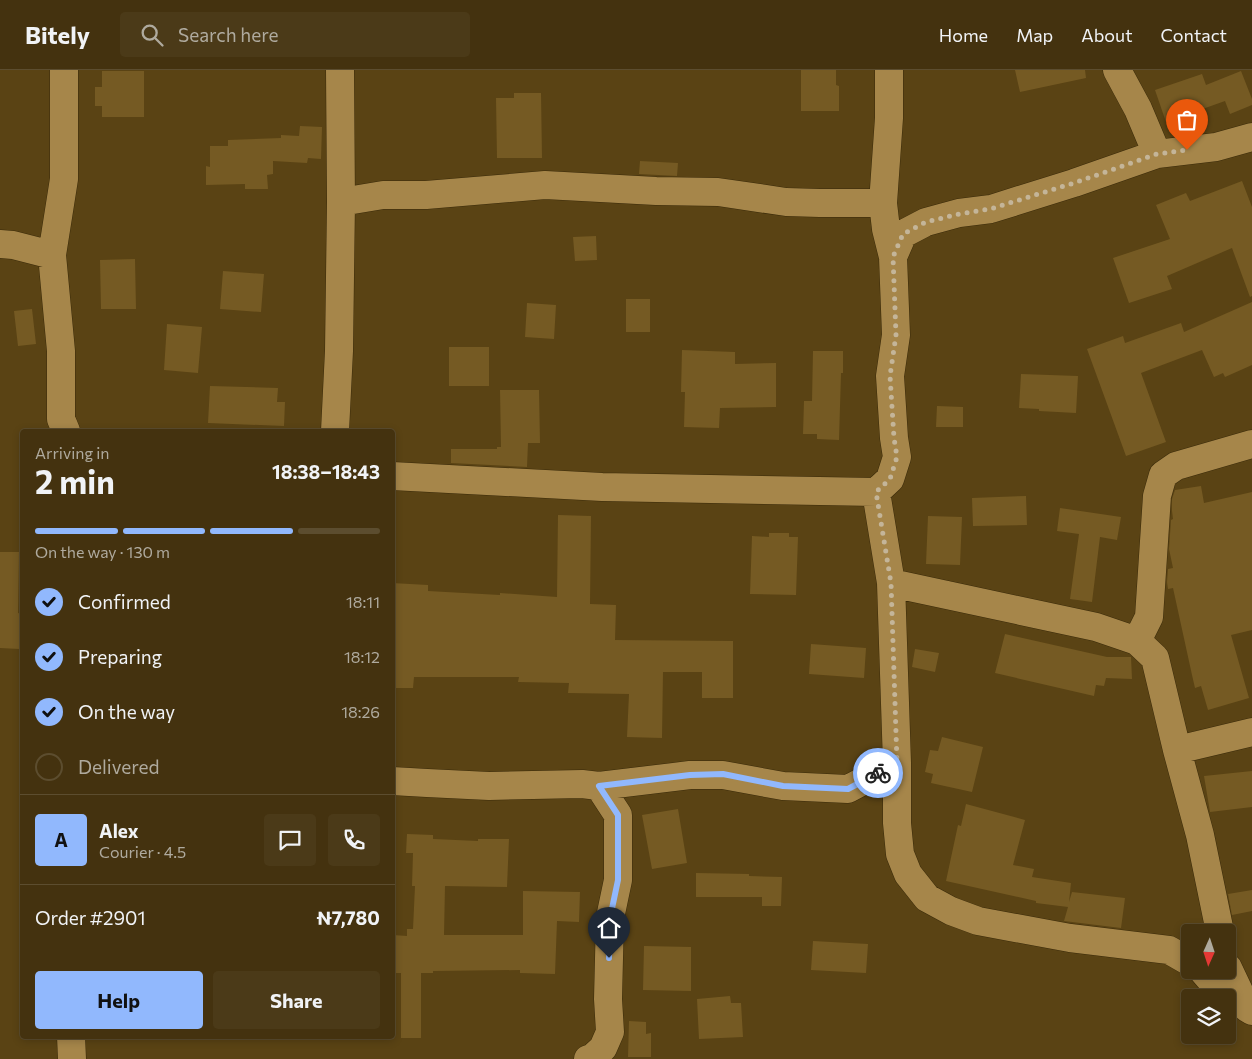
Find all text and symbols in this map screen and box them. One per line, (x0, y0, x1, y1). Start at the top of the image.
search box (120, 12, 470, 57)
text: Bitely (25, 20, 90, 49)
icon: search (138, 21, 166, 49)
text: Search here (178, 23, 278, 46)
text: Home (939, 24, 988, 46)
text: Map (1016, 24, 1053, 46)
text: About (1081, 24, 1133, 46)
text: Contact (1161, 24, 1227, 46)
pin (1166, 99, 1208, 150)
icon: bag (1173, 106, 1201, 134)
text: Arriving in (35, 443, 109, 462)
text: 18:38–18:43 (272, 460, 380, 483)
text: 2 min (35, 461, 115, 501)
text: On the way · 130 m (35, 542, 170, 561)
icon: check (35, 588, 63, 616)
text: Confirmed (78, 590, 171, 613)
text: 18:11 (346, 592, 380, 611)
icon: check (35, 643, 63, 671)
text: Preparing (78, 645, 162, 668)
text: 18:12 (344, 647, 380, 666)
icon: check (35, 698, 63, 726)
text: On the way (78, 700, 175, 723)
text: 18:26 (341, 702, 380, 721)
courier (853, 748, 903, 798)
text: Delivered (78, 755, 159, 778)
icon: bike (864, 759, 892, 787)
button: chat (264, 814, 316, 866)
button: phone (328, 814, 380, 866)
text: Alex (99, 819, 139, 842)
text: A (54, 828, 68, 851)
text: Courier · 4.5 (99, 842, 186, 861)
text: Order #2901 (35, 906, 146, 929)
text: ₦7,780 (316, 906, 380, 929)
pin (588, 907, 630, 958)
icon: home (595, 914, 623, 942)
north arrow (1181, 924, 1236, 979)
map controls (1181, 924, 1236, 1044)
button: Help (35, 971, 203, 1029)
button: Share (213, 971, 380, 1029)
button: layers (1181, 989, 1236, 1044)

